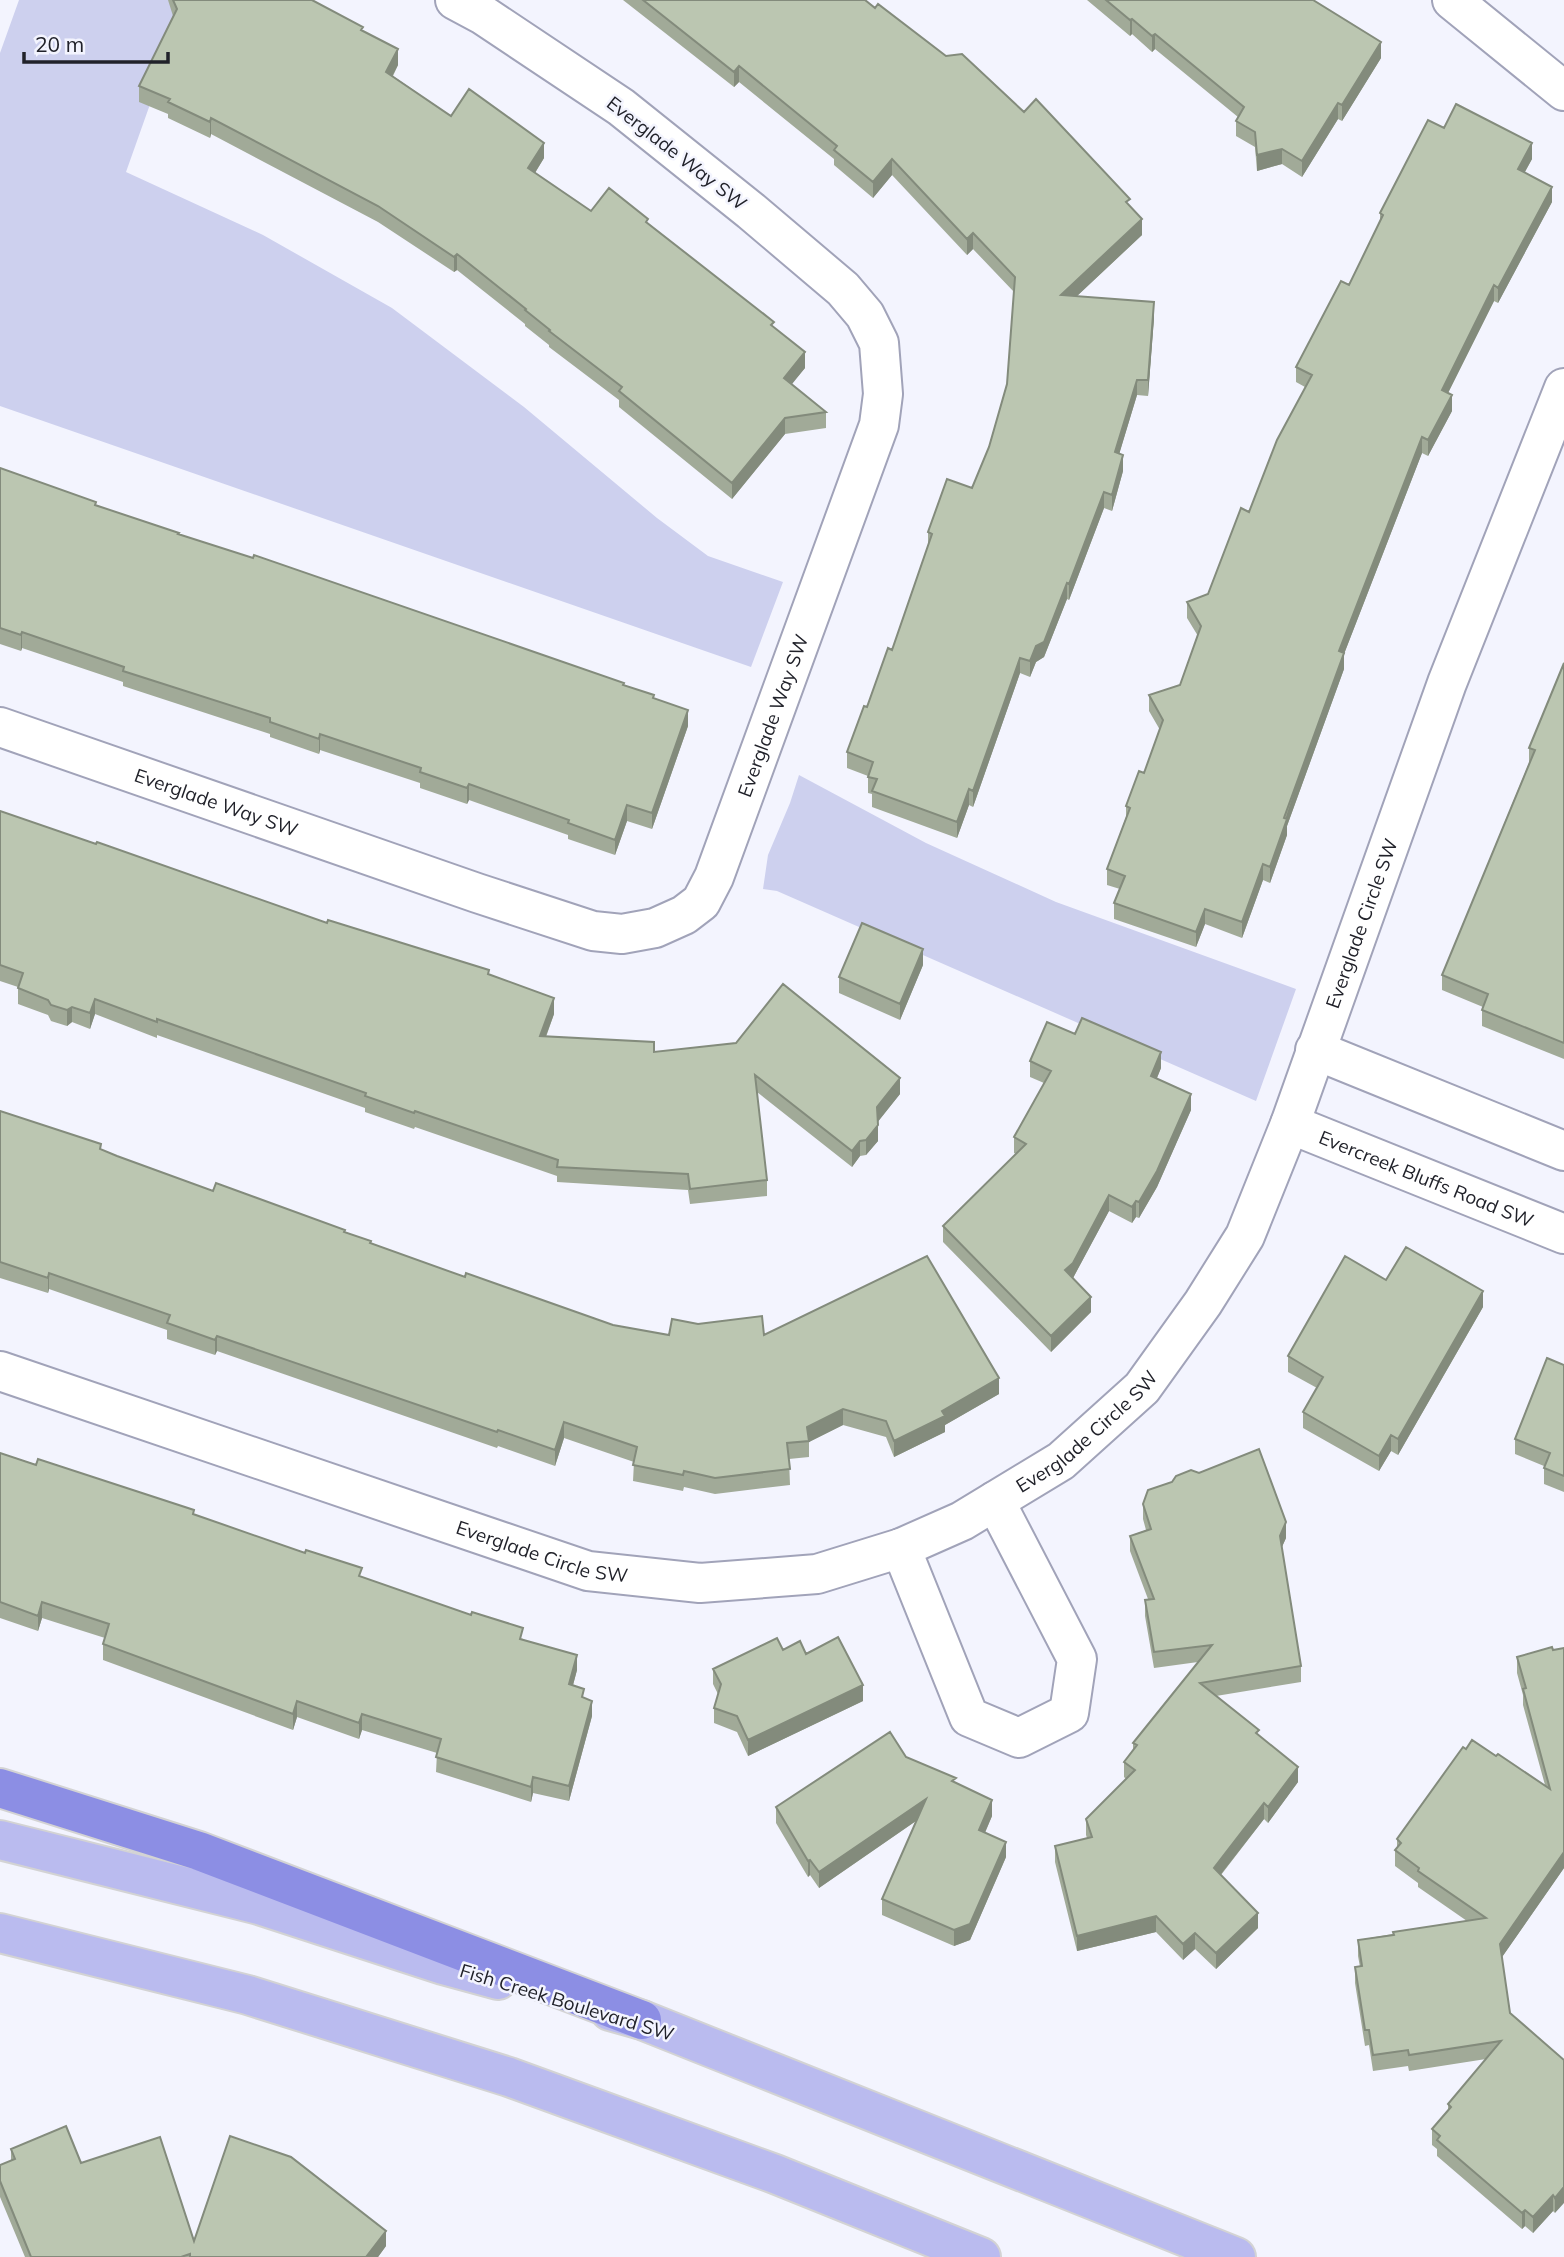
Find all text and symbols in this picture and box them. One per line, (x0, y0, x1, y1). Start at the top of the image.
scale bar (24, 21, 168, 65)
text: 20 m (35, 31, 84, 57)
street label: Everglade Way SW (602, 91, 752, 215)
street label: Everglade Way SW (732, 631, 814, 800)
street label: Everglade Way SW (131, 763, 301, 842)
street label: Everglade Circle SW (1320, 835, 1403, 1011)
street label: Evercreek Bluffs Road SW (1316, 1125, 1537, 1233)
street label: Everglade Circle SW (1011, 1366, 1163, 1498)
street label: Everglade Circle SW (453, 1515, 629, 1587)
street label: Fish Creek Boulevard SW (457, 1958, 677, 2046)

